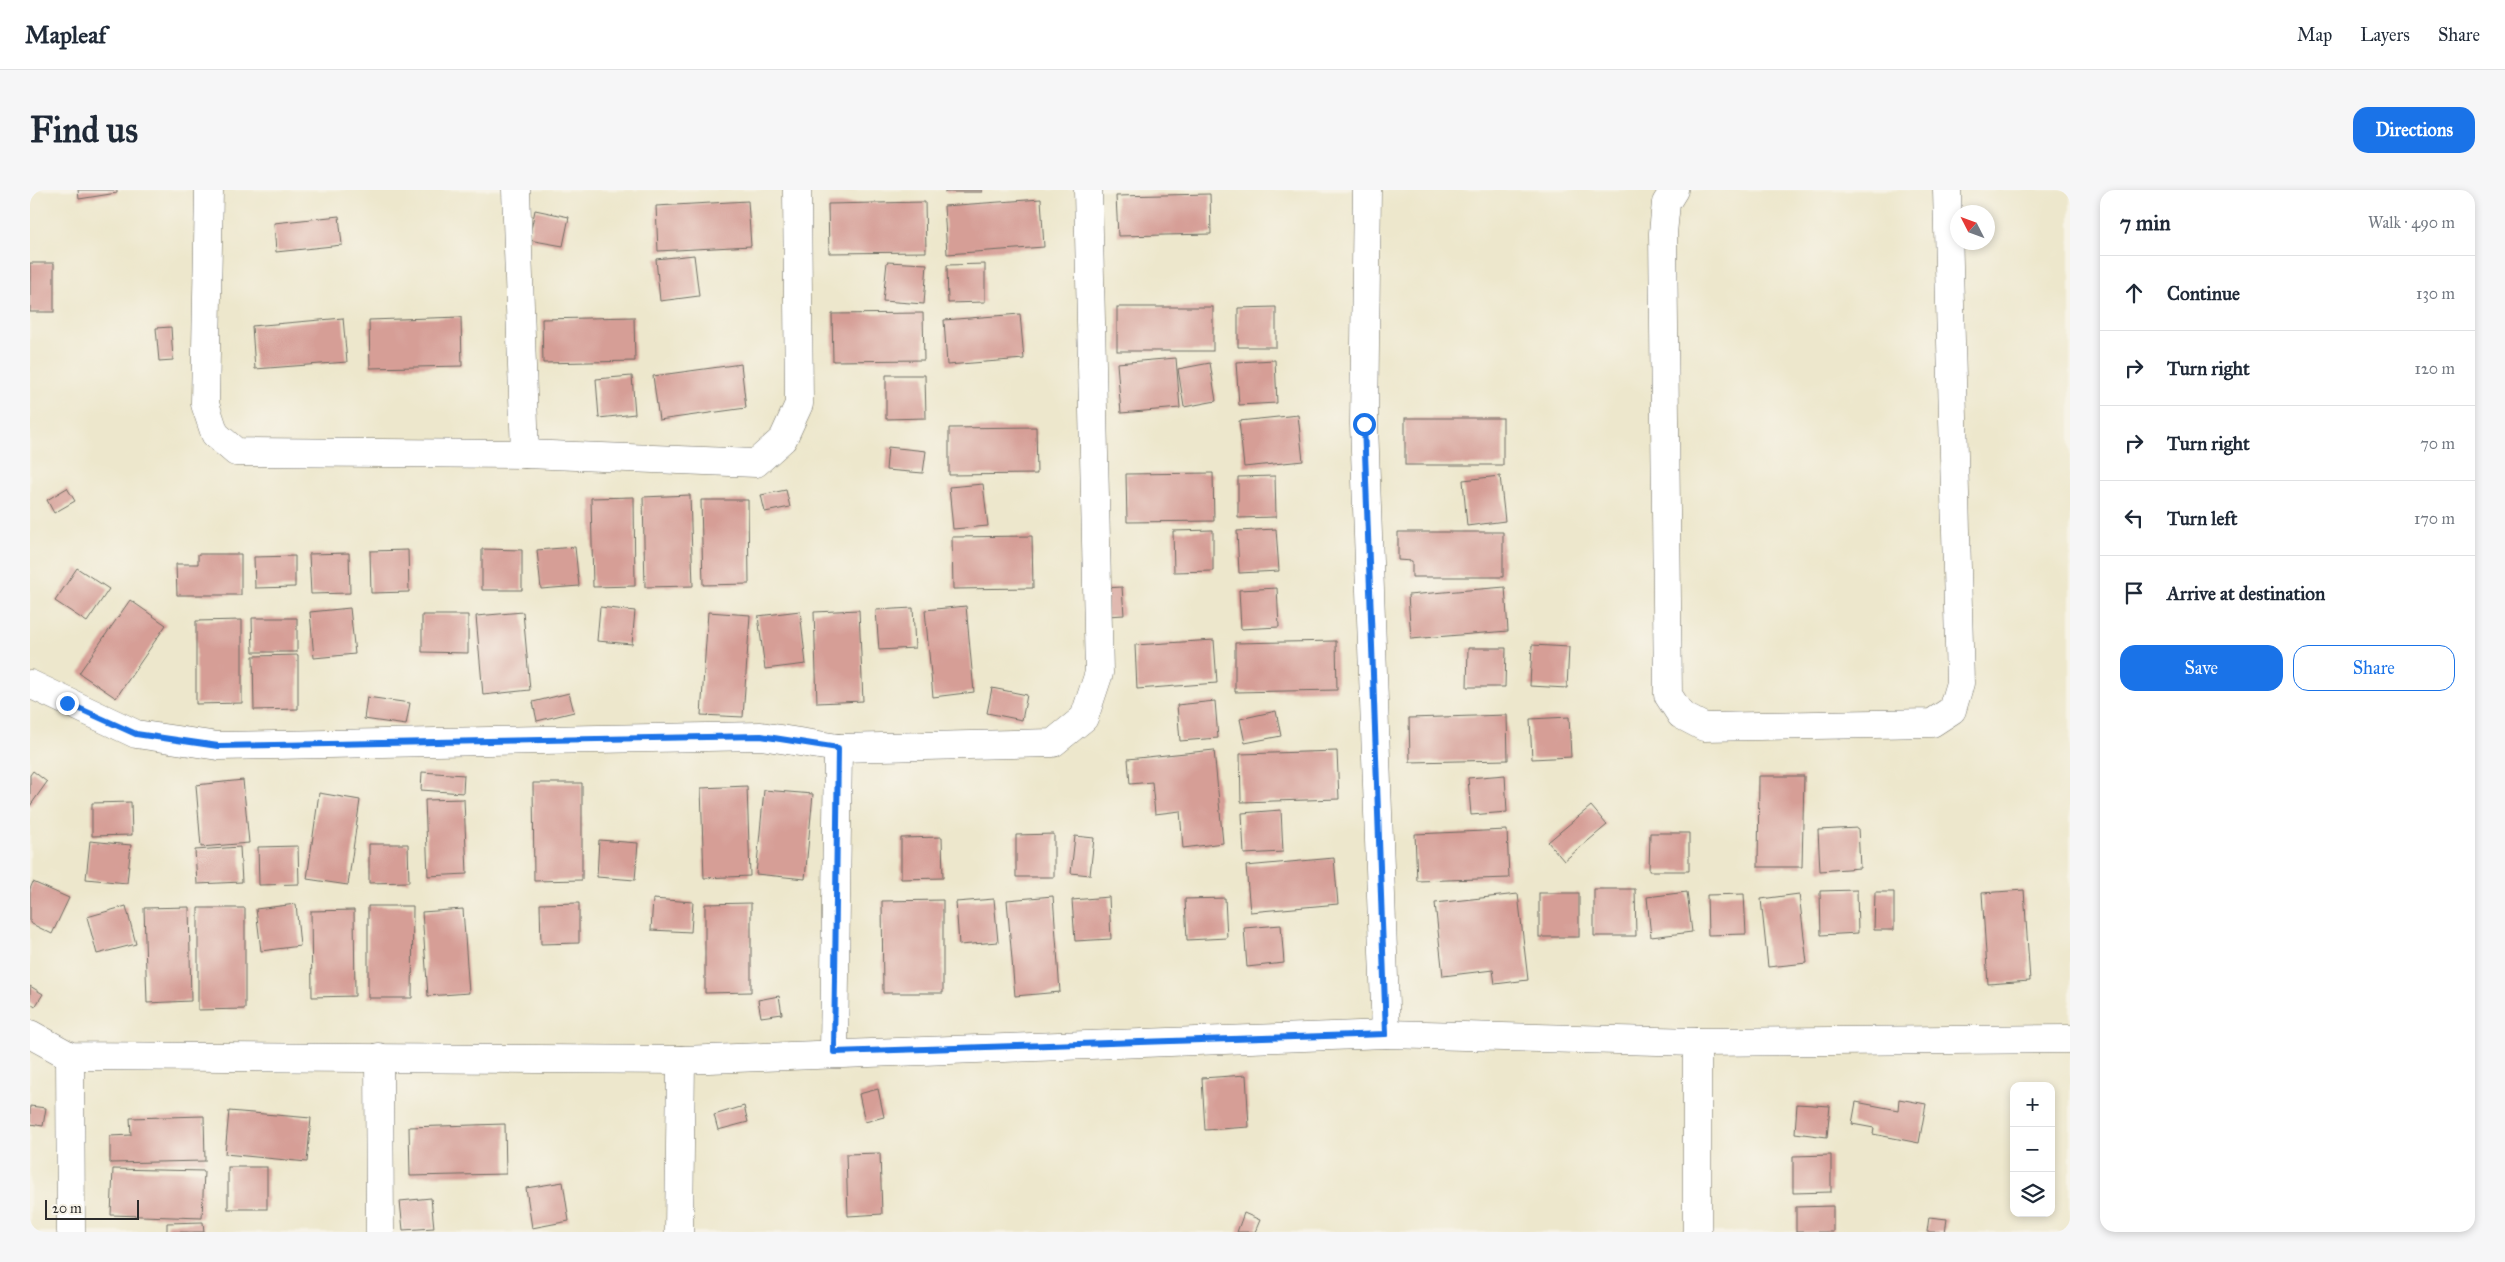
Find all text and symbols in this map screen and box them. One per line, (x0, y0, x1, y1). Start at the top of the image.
text: Mapleaf (25, 20, 106, 50)
text: Map (2297, 24, 2332, 46)
text: Layers (2360, 24, 2410, 46)
text: Share (2438, 24, 2480, 46)
button: Directions (2353, 107, 2475, 153)
text: Find us (30, 109, 138, 152)
north arrow (1950, 205, 1995, 250)
text: 7 min (2120, 210, 2171, 236)
text: Walk · 490 m (2368, 213, 2455, 232)
icon: ahead (2120, 279, 2148, 307)
text: Continue (2167, 282, 2240, 305)
text: 130 m (2416, 284, 2455, 303)
icon: right (2120, 354, 2148, 382)
text: Turn right (2167, 357, 2250, 380)
text: 120 m (2415, 359, 2455, 378)
route start (1353, 413, 1376, 436)
icon: right (2120, 429, 2148, 457)
text: Turn right (2167, 432, 2250, 455)
text: 70 m (2420, 434, 2455, 453)
icon: left (2120, 504, 2148, 532)
text: Turn left (2167, 507, 2237, 530)
text: 170 m (2414, 509, 2455, 528)
icon: arrive (2120, 579, 2148, 607)
text: Arrive at destination (2167, 582, 2325, 605)
button: Save (2120, 645, 2283, 691)
button: Share (2293, 645, 2455, 691)
route end (56, 692, 79, 715)
map controls (2010, 1082, 2055, 1217)
button: + (2010, 1082, 2055, 1127)
button: − (2010, 1127, 2055, 1172)
button: layers (2010, 1172, 2055, 1217)
scale bar (45, 1197, 139, 1220)
text: 20 m (52, 1200, 82, 1217)

